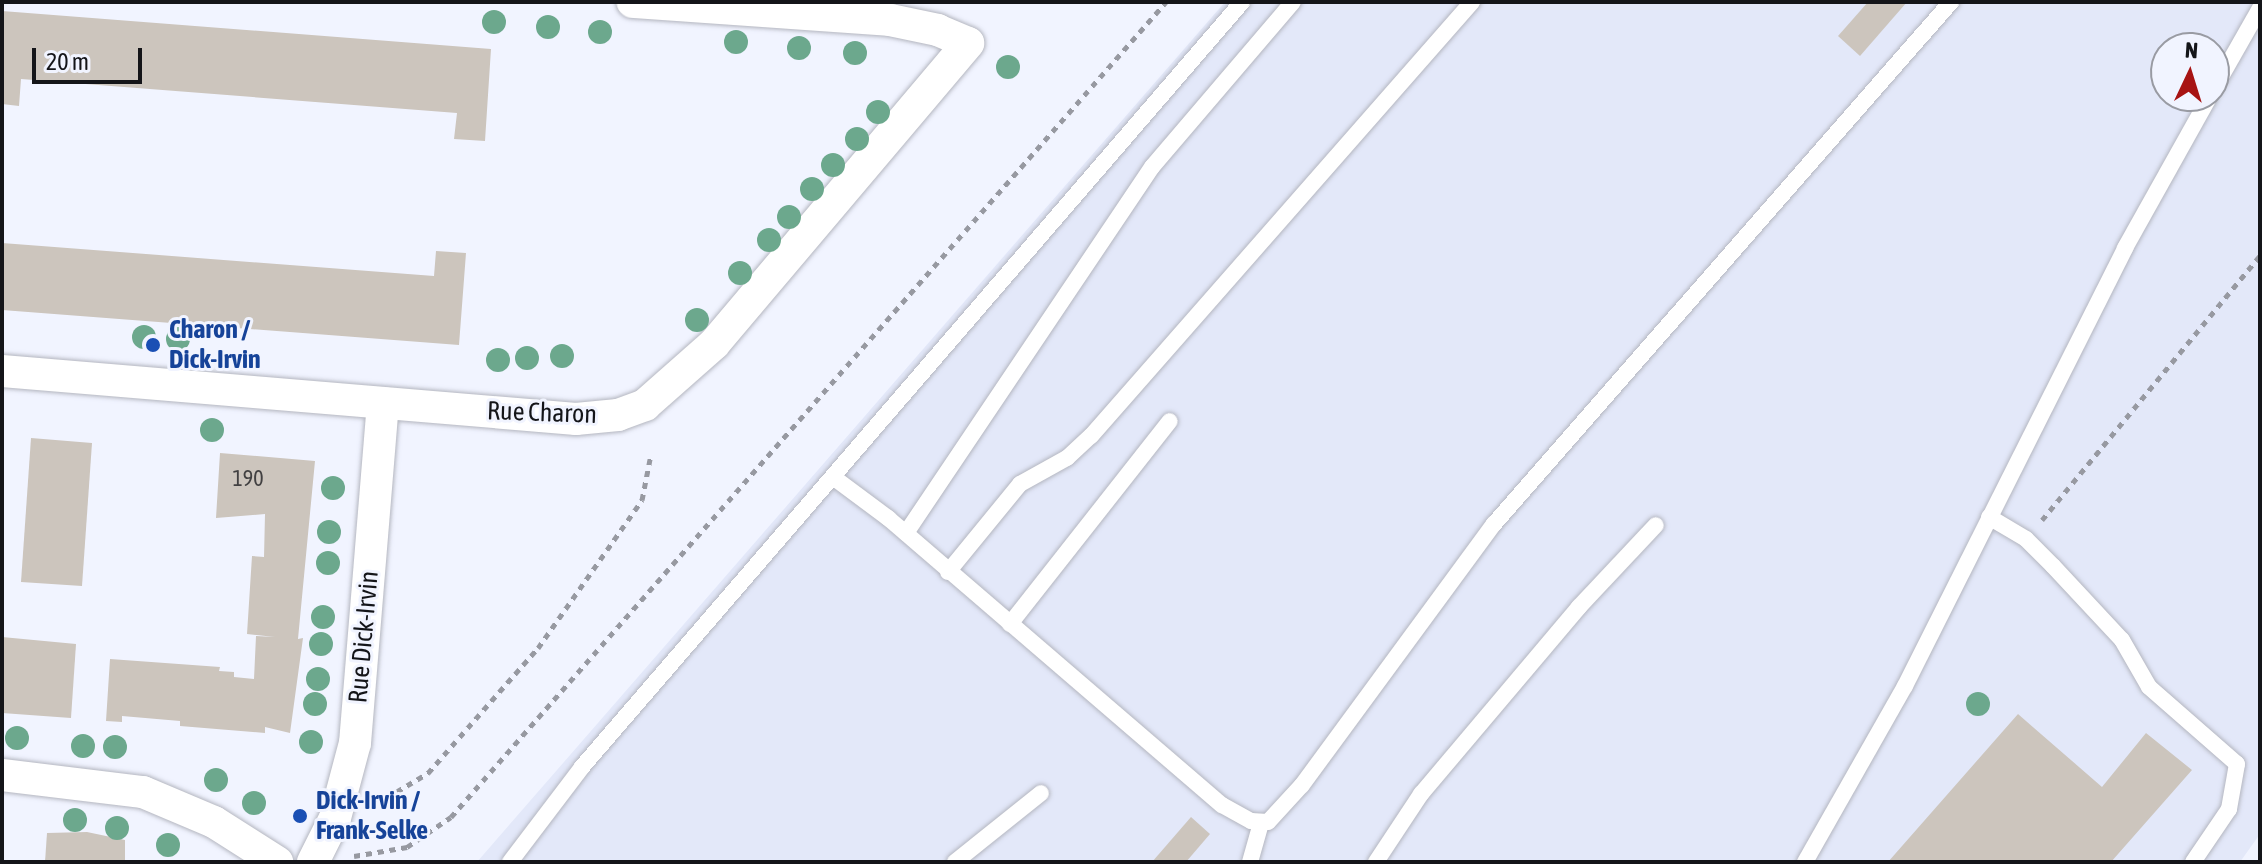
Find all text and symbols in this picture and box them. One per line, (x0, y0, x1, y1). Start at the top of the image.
scale bar (36, 32, 146, 82)
north arrow (2150, 32, 2230, 112)
text: N (2184, 37, 2199, 63)
text: 20 m (46, 48, 89, 75)
place label: Charon / Dick-Irvin (169, 314, 261, 376)
marker: Charon / Dick-Irvin (144, 336, 162, 354)
street label: Rue Charon (487, 395, 597, 431)
house number: 190 (232, 466, 264, 492)
street label: Rue Dick-Irvin (343, 570, 385, 704)
place label: Dick-Irvin / Frank-Selke (316, 785, 428, 846)
marker: Dick-Irvin / Frank-Selke (291, 807, 309, 825)

